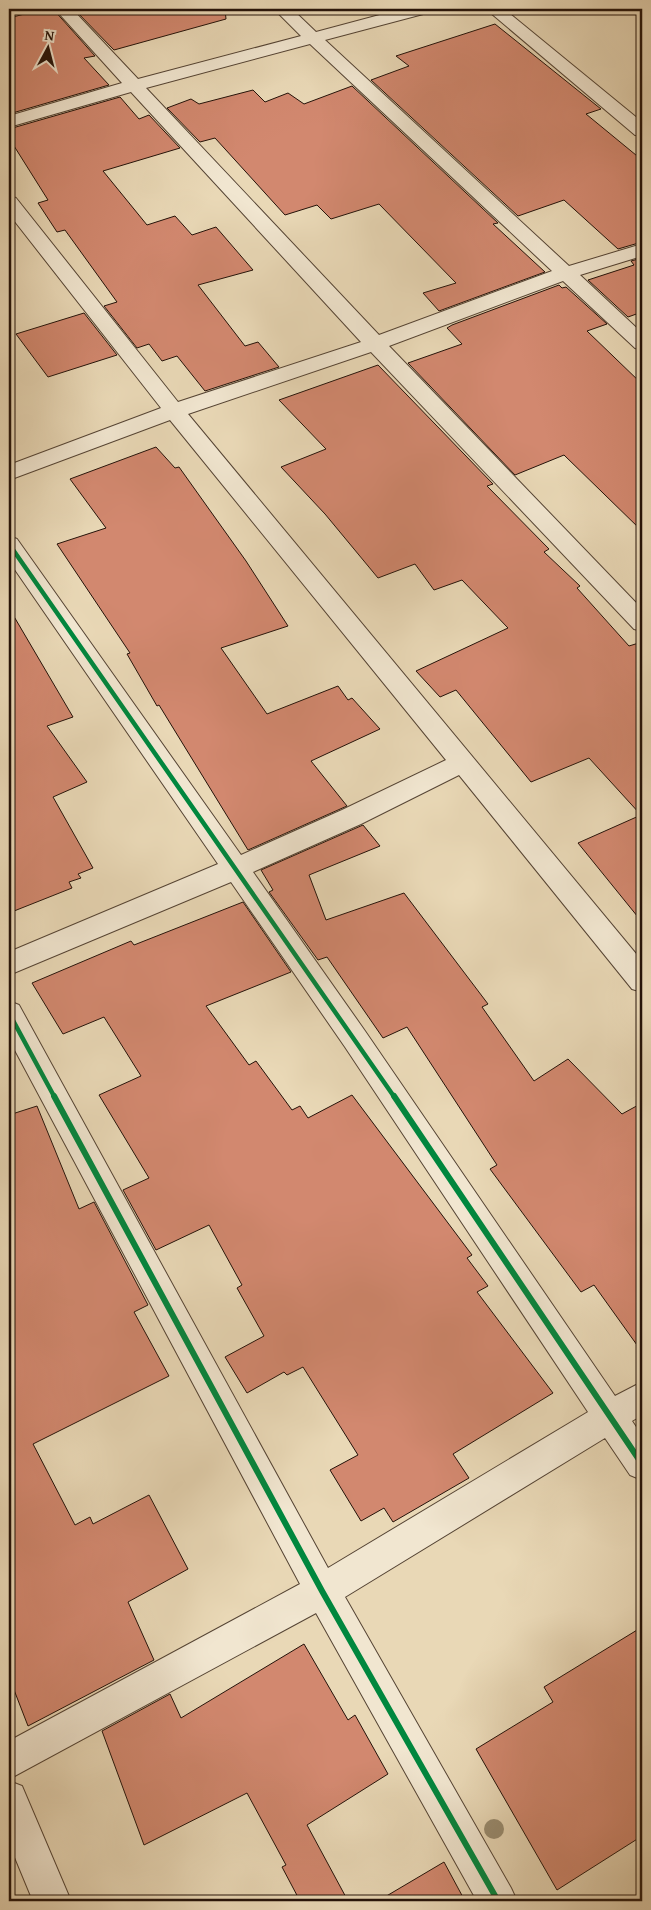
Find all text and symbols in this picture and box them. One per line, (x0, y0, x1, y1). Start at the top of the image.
north arrow (22, 22, 72, 72)
text: N (44, 25, 56, 46)

